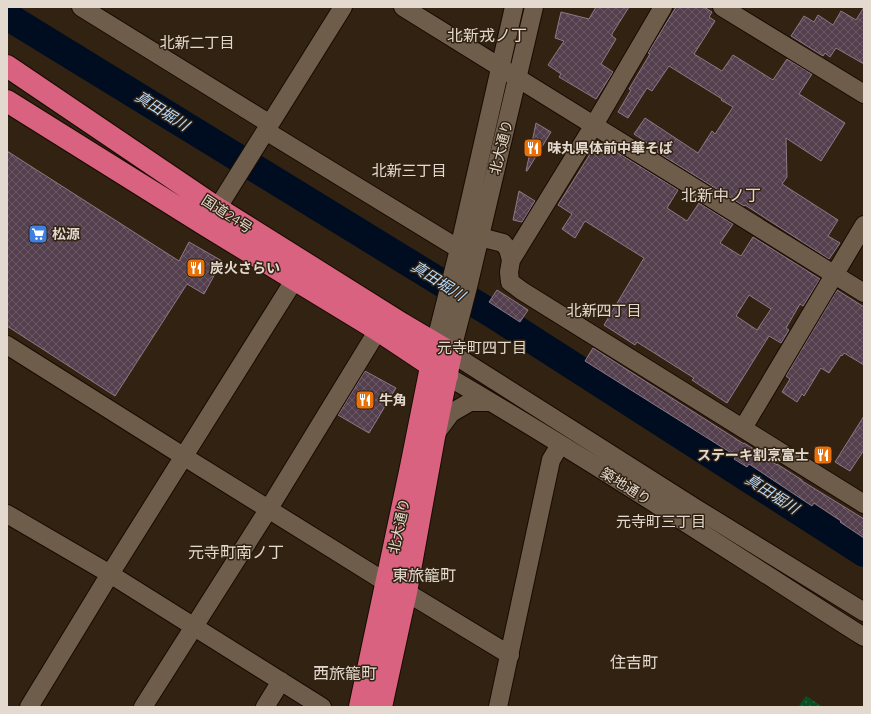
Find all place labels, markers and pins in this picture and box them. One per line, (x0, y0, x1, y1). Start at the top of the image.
restaurant icon: 味丸県体前中華そば (522, 137, 544, 159)
place label: 味丸県体前中華そば (547, 139, 673, 157)
supermarket icon: 松源 (27, 223, 49, 245)
place label: 松源 (52, 225, 80, 243)
restaurant icon: 炭火さらい (185, 257, 207, 279)
place label: 炭火さらい (210, 259, 280, 277)
restaurant icon: 牛角 (354, 389, 376, 411)
place label: 牛角 (379, 391, 407, 409)
restaurant icon: ステーキ割烹富士 (812, 444, 834, 466)
place label: ステーキ割烹富士 (697, 446, 809, 464)

